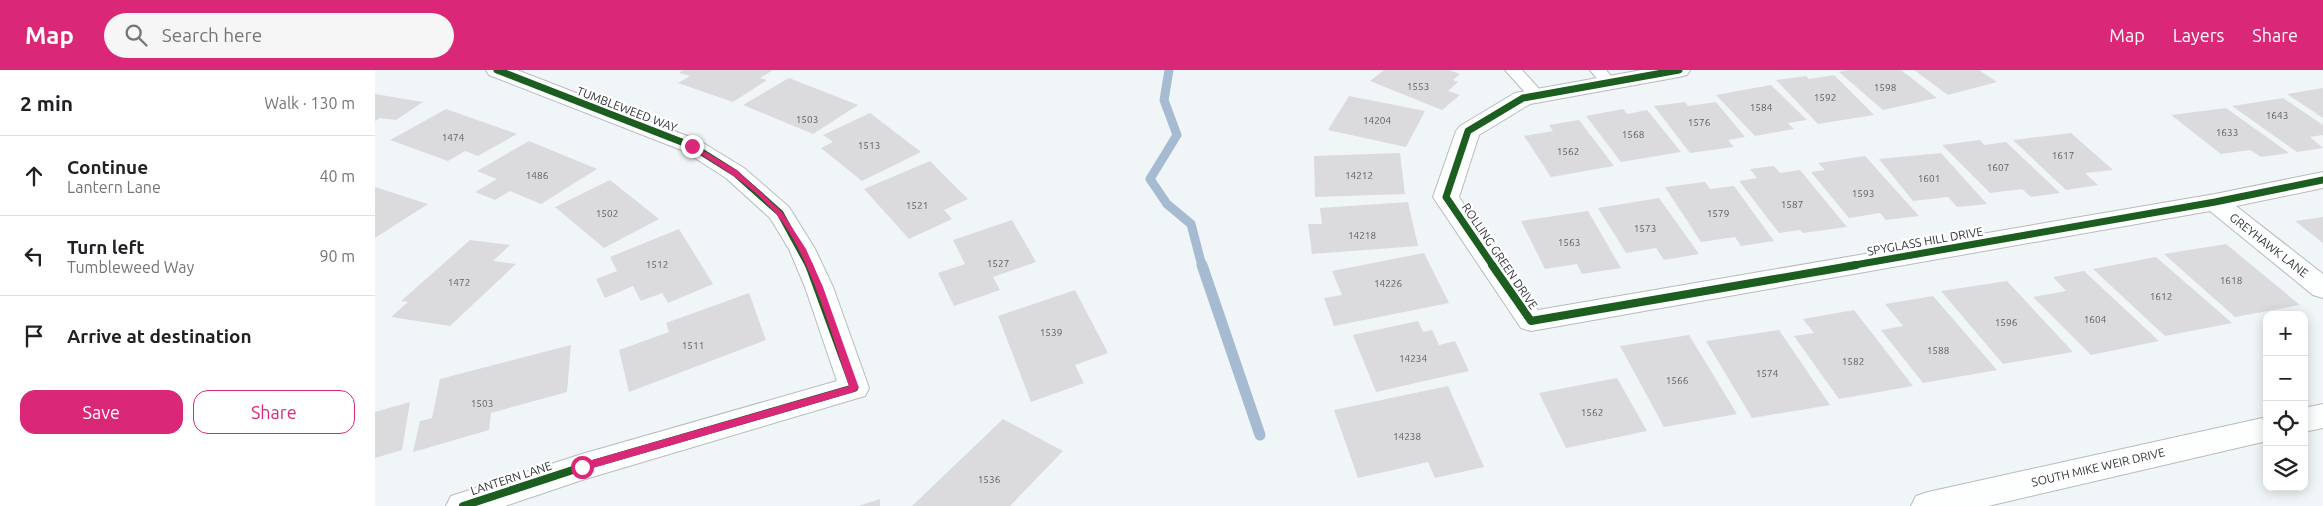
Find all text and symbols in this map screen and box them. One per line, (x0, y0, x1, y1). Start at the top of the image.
search box (104, 13, 454, 58)
icon: search (122, 21, 150, 49)
text: Map (25, 22, 74, 49)
text: Search here (162, 24, 262, 46)
text: Map (2109, 25, 2145, 45)
text: Layers (2173, 25, 2224, 45)
text: Share (2252, 25, 2298, 45)
house number: 1553 (1407, 81, 1429, 92)
house number: 1598 (1874, 82, 1897, 93)
street label: TUMBLEWEED WAY (575, 84, 679, 134)
text: 2 min (20, 91, 73, 115)
house number: 1592 (1814, 92, 1836, 103)
text: Walk · 130 m (264, 94, 355, 112)
house number: 1584 (1750, 102, 1773, 113)
house number: 1643 (2266, 110, 2288, 121)
house number: 1503 (796, 114, 818, 125)
house number: 14204 (1363, 115, 1391, 126)
house number: 1576 (1688, 117, 1711, 128)
house number: 1633 (2216, 127, 2238, 138)
house number: 1568 (1622, 129, 1645, 140)
house number: 1474 (442, 132, 465, 143)
route end (681, 135, 704, 158)
house number: 1513 (858, 140, 880, 151)
house number: 1562 (1557, 146, 1579, 157)
house number: 1617 (2052, 150, 2074, 161)
text: Continue (67, 156, 148, 178)
icon: ahead (20, 162, 48, 190)
house number: 1607 (1987, 162, 2009, 173)
text: 40 m (319, 167, 355, 185)
house number: 1486 (526, 170, 549, 181)
house number: 14212 (1345, 170, 1373, 181)
house number: 1601 (1918, 173, 1940, 184)
text: Lantern Lane (67, 178, 161, 196)
house number: 1593 (1852, 188, 1874, 199)
house number: 1587 (1781, 199, 1803, 210)
house number: 1521 (906, 200, 928, 211)
street label: ROLLING GREEN DRIVE (1460, 201, 1540, 312)
house number: 1502 (596, 208, 618, 219)
house number: 1579 (1707, 208, 1729, 219)
street label: GREYHAWK LANE (2227, 210, 2311, 280)
house number: 1573 (1634, 223, 1656, 234)
street label: SPYGLASS HILL DRIVE (1866, 224, 1984, 258)
house number: 14218 (1348, 230, 1376, 241)
text: Turn left (67, 236, 145, 258)
house number: 1563 (1558, 237, 1580, 248)
icon: left (20, 242, 48, 270)
text: 90 m (319, 247, 355, 265)
text: Tumbleweed Way (67, 258, 194, 276)
house number: 1527 (987, 258, 1009, 269)
house number: 1512 (646, 259, 668, 270)
house number: 1618 (2220, 275, 2243, 286)
house number: 1472 (448, 277, 470, 288)
house number: 14226 (1374, 278, 1402, 289)
house number: 1612 (2150, 291, 2172, 302)
map controls (2263, 311, 2308, 491)
button: + (2263, 311, 2308, 356)
house number: 1604 (2084, 314, 2107, 325)
house number: 1596 (1995, 317, 2018, 328)
icon: arrive (20, 322, 48, 350)
text: Arrive at destination (67, 325, 252, 347)
house number: 1539 (1040, 327, 1062, 338)
house number: 1511 (682, 340, 704, 351)
house number: 1588 (1927, 345, 1950, 356)
house number: 14234 (1399, 353, 1427, 364)
house number: 1582 (1842, 356, 1864, 367)
button: − (2263, 356, 2308, 401)
house number: 1574 (1756, 368, 1779, 379)
house number: 1566 (1666, 375, 1689, 386)
button: Save (20, 390, 183, 434)
button: Share (193, 390, 355, 434)
house number: 1503 (471, 398, 493, 409)
button: locate (2263, 401, 2308, 446)
house number: 1562 (1581, 407, 1603, 418)
house number: 14238 (1393, 431, 1421, 442)
street label: SOUTH MIKE WEIR DRIVE (2030, 445, 2166, 489)
button: layers (2263, 446, 2308, 491)
route start (571, 456, 594, 479)
street label: LANTERN LANE (469, 459, 553, 497)
house number: 1536 (978, 474, 1001, 485)

